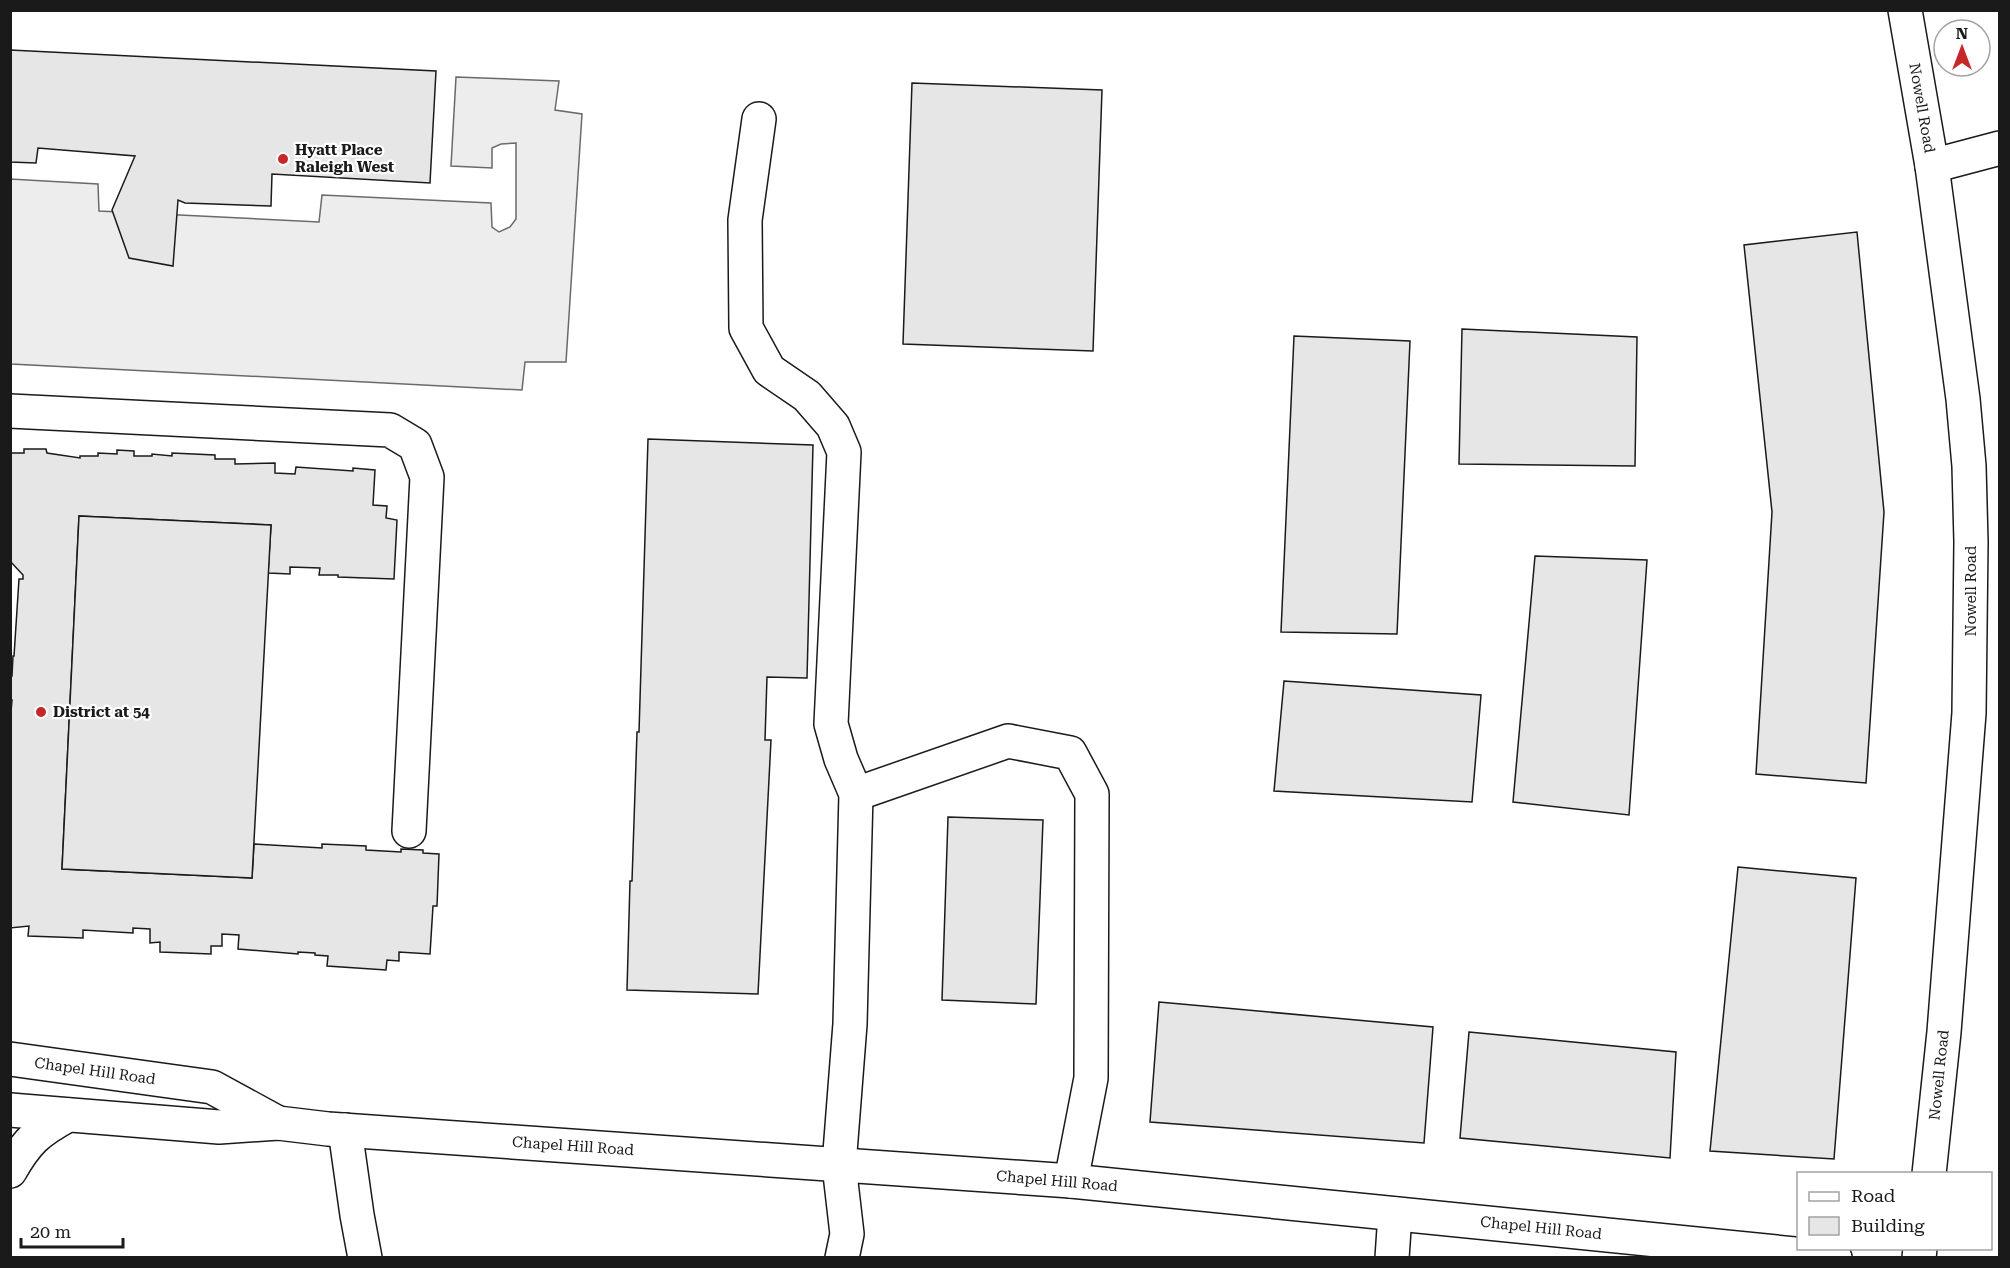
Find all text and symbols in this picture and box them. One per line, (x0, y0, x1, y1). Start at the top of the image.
north arrow (1932, 18, 1992, 78)
text: N (1956, 24, 1968, 43)
street label: Nowell Road (1905, 62, 1939, 155)
place label: Hyatt Place Raleigh West (295, 141, 394, 176)
marker: Hyatt Place Raleigh West (276, 152, 290, 166)
street label: Nowell Road (1962, 545, 1980, 636)
place label: District at 54 (53, 703, 150, 721)
marker: District at 54 (34, 705, 48, 719)
street label: Nowell Road (1925, 1028, 1953, 1121)
street label: Chapel Hill Road (33, 1054, 157, 1088)
street label: Chapel Hill Road (511, 1133, 635, 1159)
street label: Chapel Hill Road (995, 1167, 1119, 1195)
legend (1797, 1172, 1992, 1250)
text: Road (1851, 1185, 1896, 1206)
scale bar (21, 1211, 123, 1249)
street label: Chapel Hill Road (1479, 1213, 1603, 1243)
text: Building (1851, 1215, 1925, 1236)
text: 20 m (30, 1221, 71, 1242)

